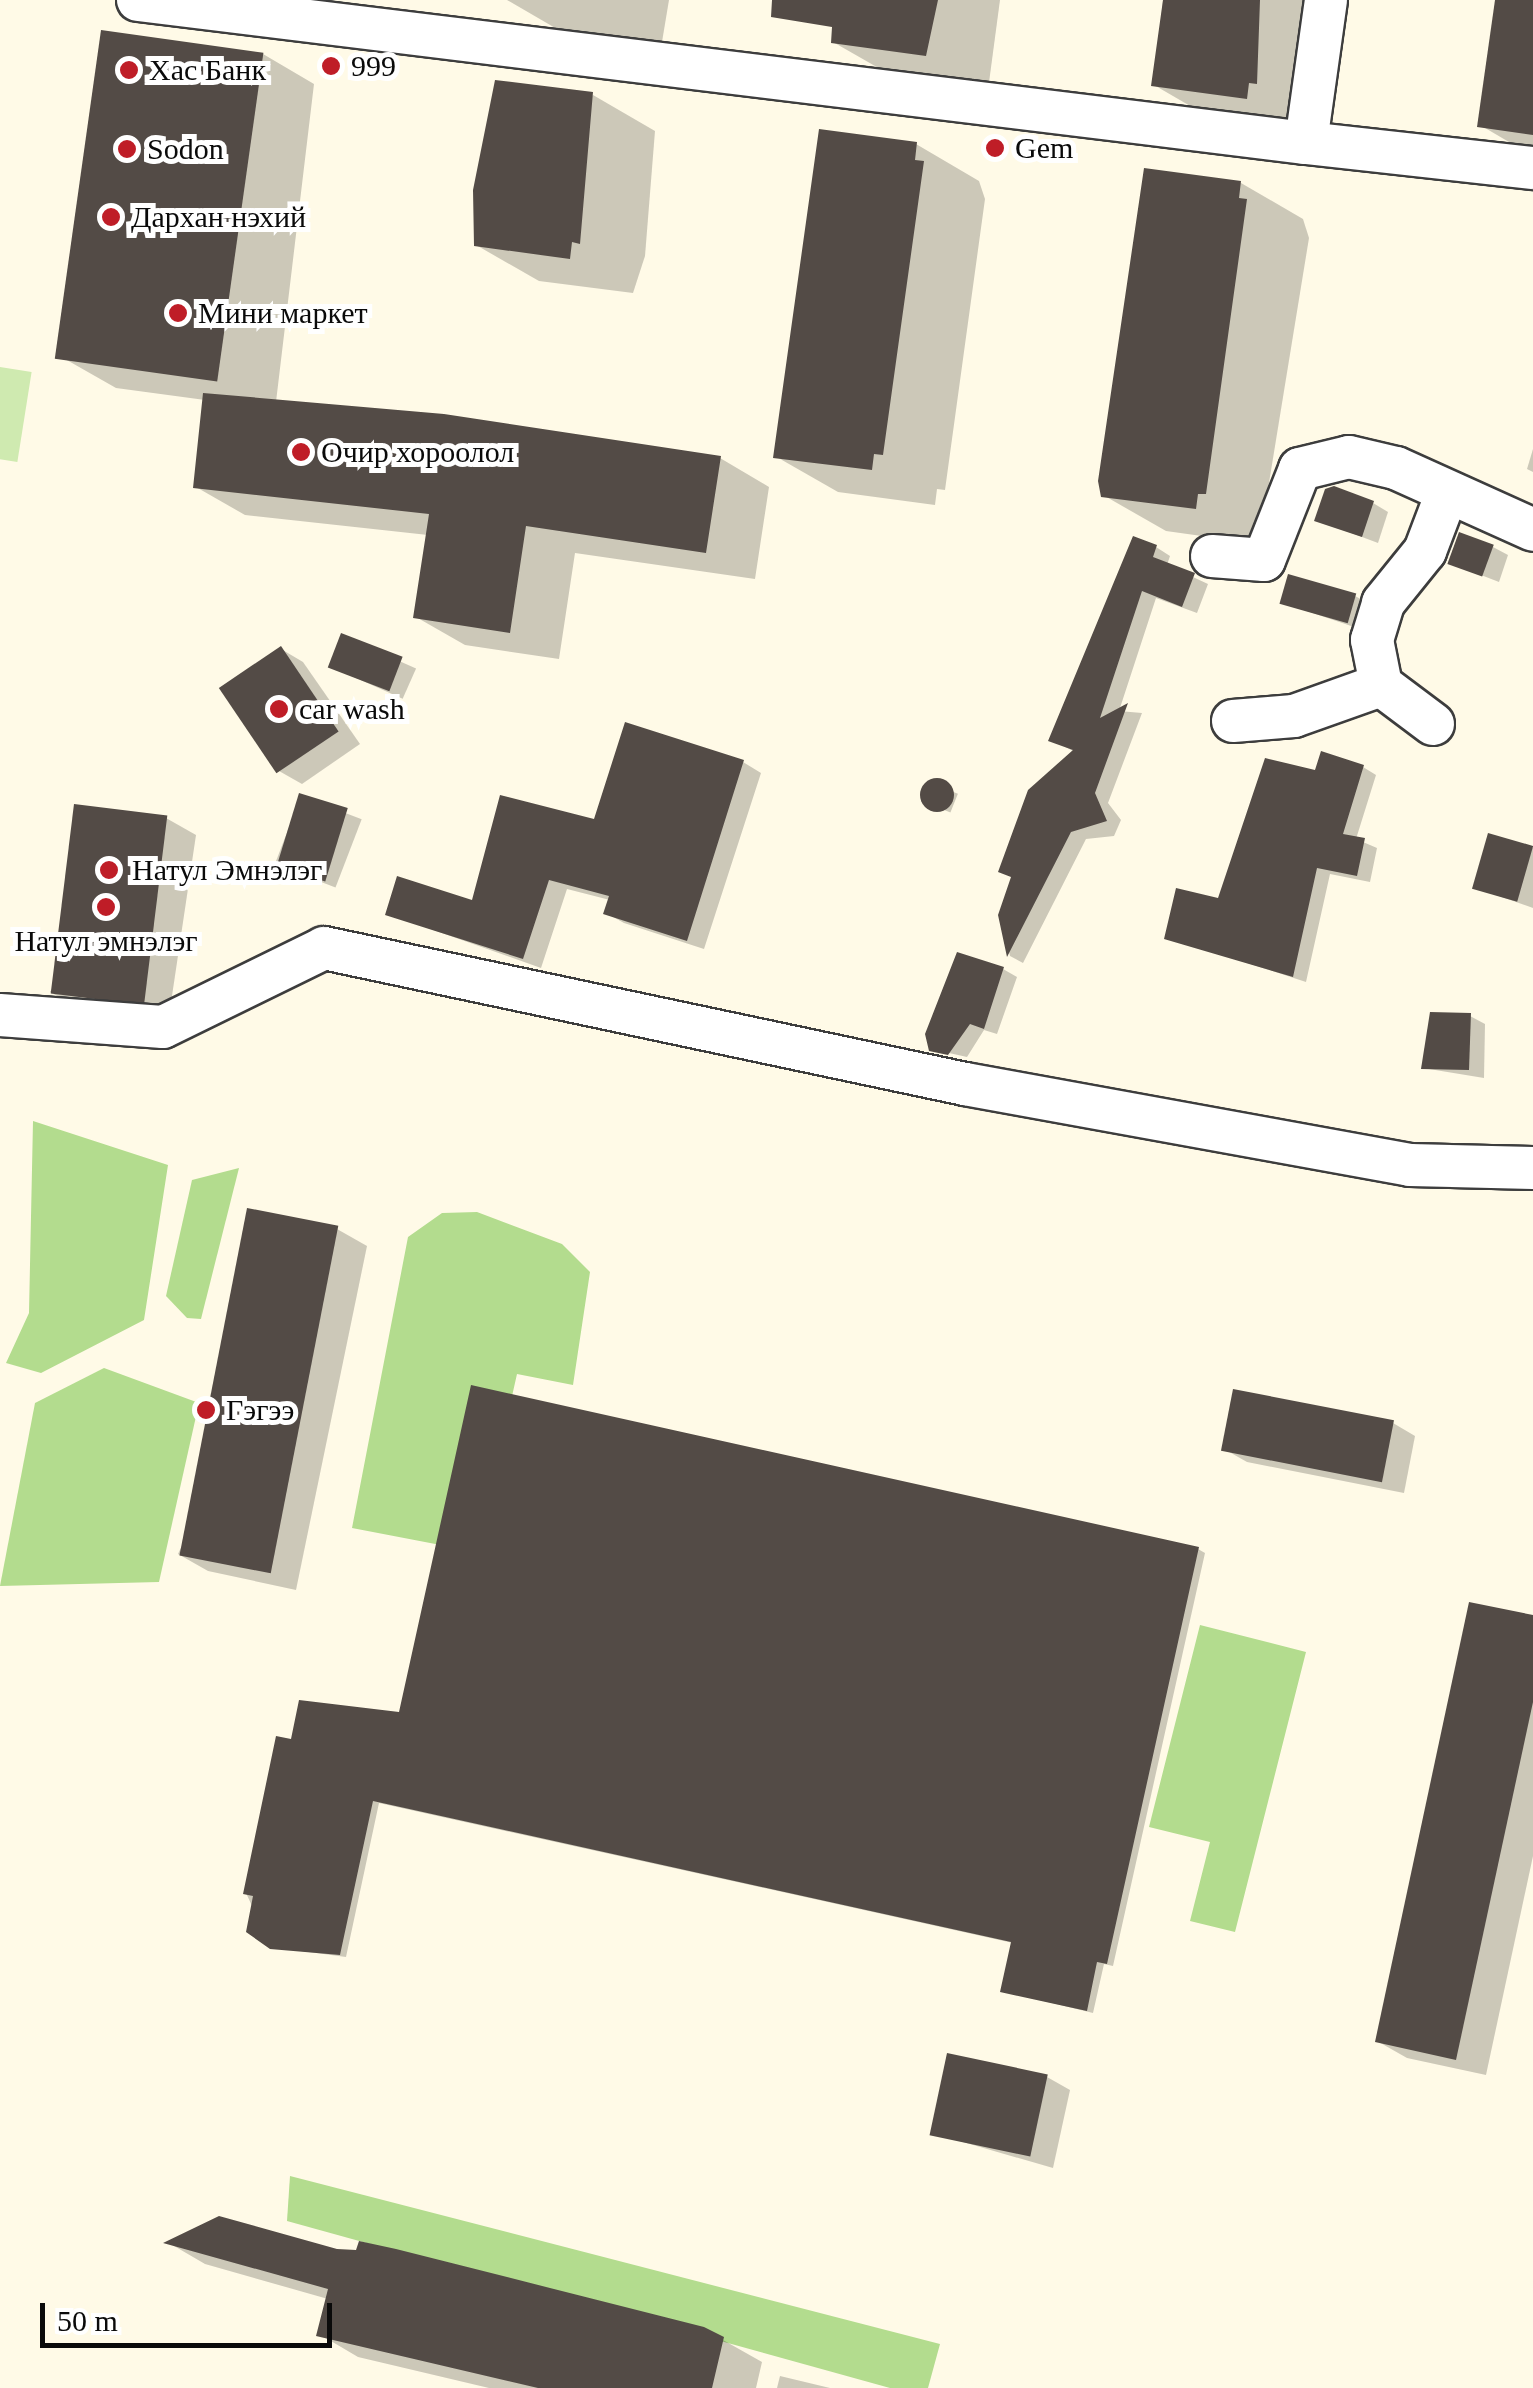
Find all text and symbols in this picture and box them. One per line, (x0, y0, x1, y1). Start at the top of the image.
place label: 999 (351, 48, 396, 84)
place label: Хас Банк (149, 52, 266, 88)
marker: 999 (320, 55, 342, 77)
marker: Хас Банк (118, 59, 140, 81)
place label: Gem (1015, 130, 1073, 166)
place label: Sodon (147, 131, 224, 167)
marker: Gem (984, 137, 1006, 159)
marker: Sodon (116, 138, 138, 160)
place label: Дархан нэхий (131, 199, 306, 235)
marker: Дархан нэхий (100, 206, 122, 228)
place label: Мини маркет (198, 295, 368, 331)
marker: Мини маркет (167, 302, 189, 324)
place label: Очир хороолол (321, 434, 514, 470)
marker: Очир хороолол (290, 441, 312, 463)
place label: car wash (299, 691, 405, 727)
marker: car wash (268, 698, 290, 720)
place label: Натул Эмнэлэг (132, 852, 322, 888)
marker: Натул Эмнэлэг (96, 857, 122, 883)
marker: Натул эмнэлэг (95, 896, 117, 918)
place label: Натул эмнэлэг (14, 923, 198, 959)
place label: Гэгээ (226, 1392, 294, 1428)
marker: Гэгээ (195, 1399, 217, 1421)
scale bar (45, 2283, 338, 2345)
text: 50 m (57, 2304, 118, 2337)

